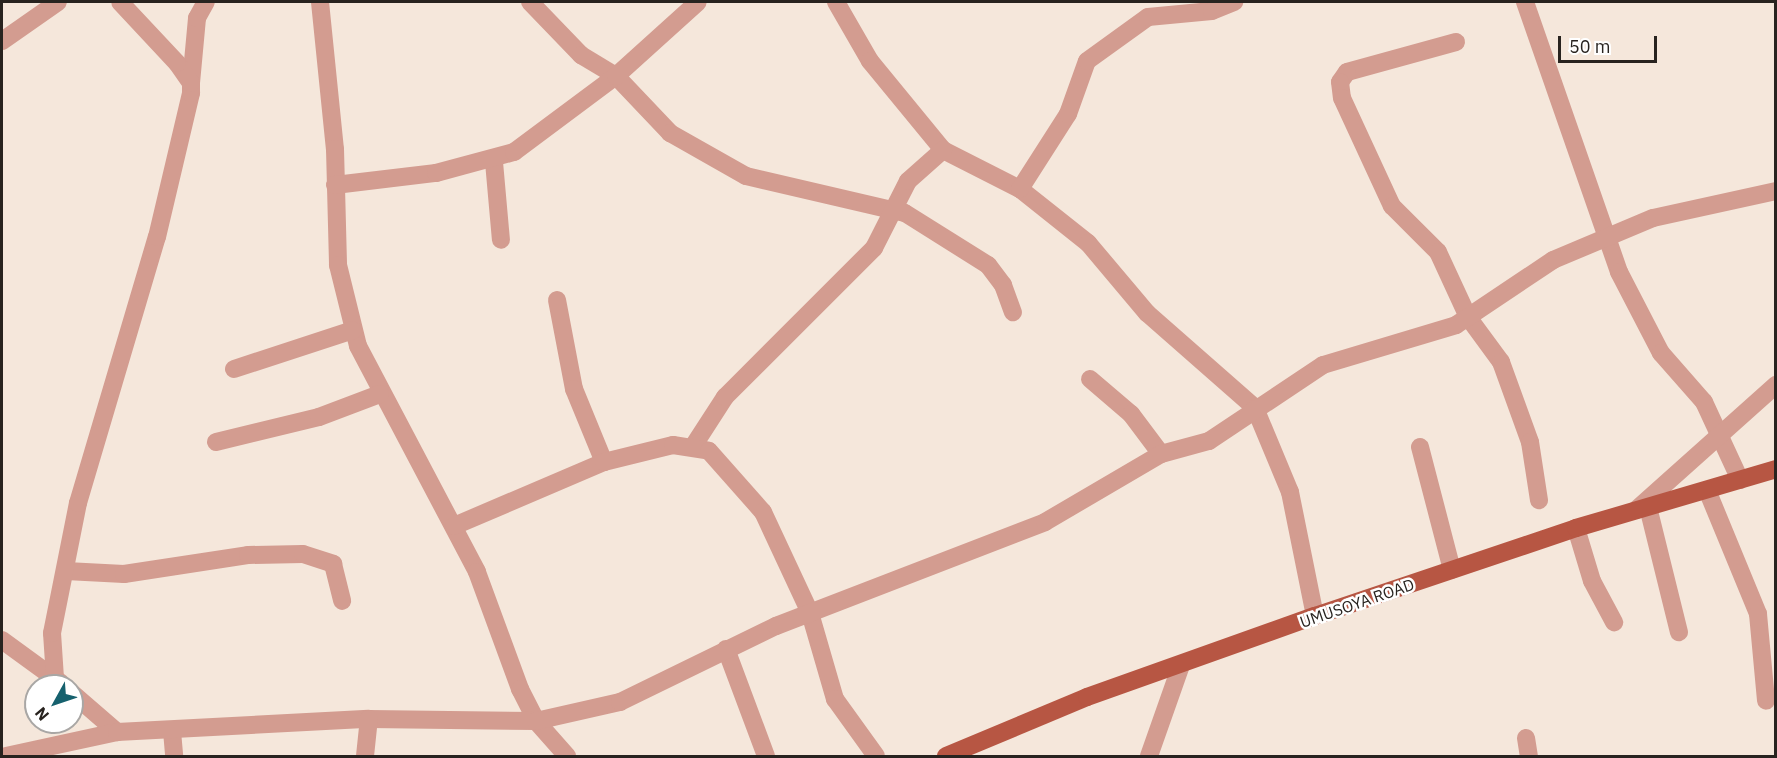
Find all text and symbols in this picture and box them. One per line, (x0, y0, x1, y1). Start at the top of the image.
scale bar (1561, 24, 1660, 62)
text: 50 m (1569, 35, 1611, 58)
street label: UMUSOYA ROAD (1297, 574, 1417, 632)
north arrow (24, 674, 84, 734)
text: N (30, 703, 53, 725)

